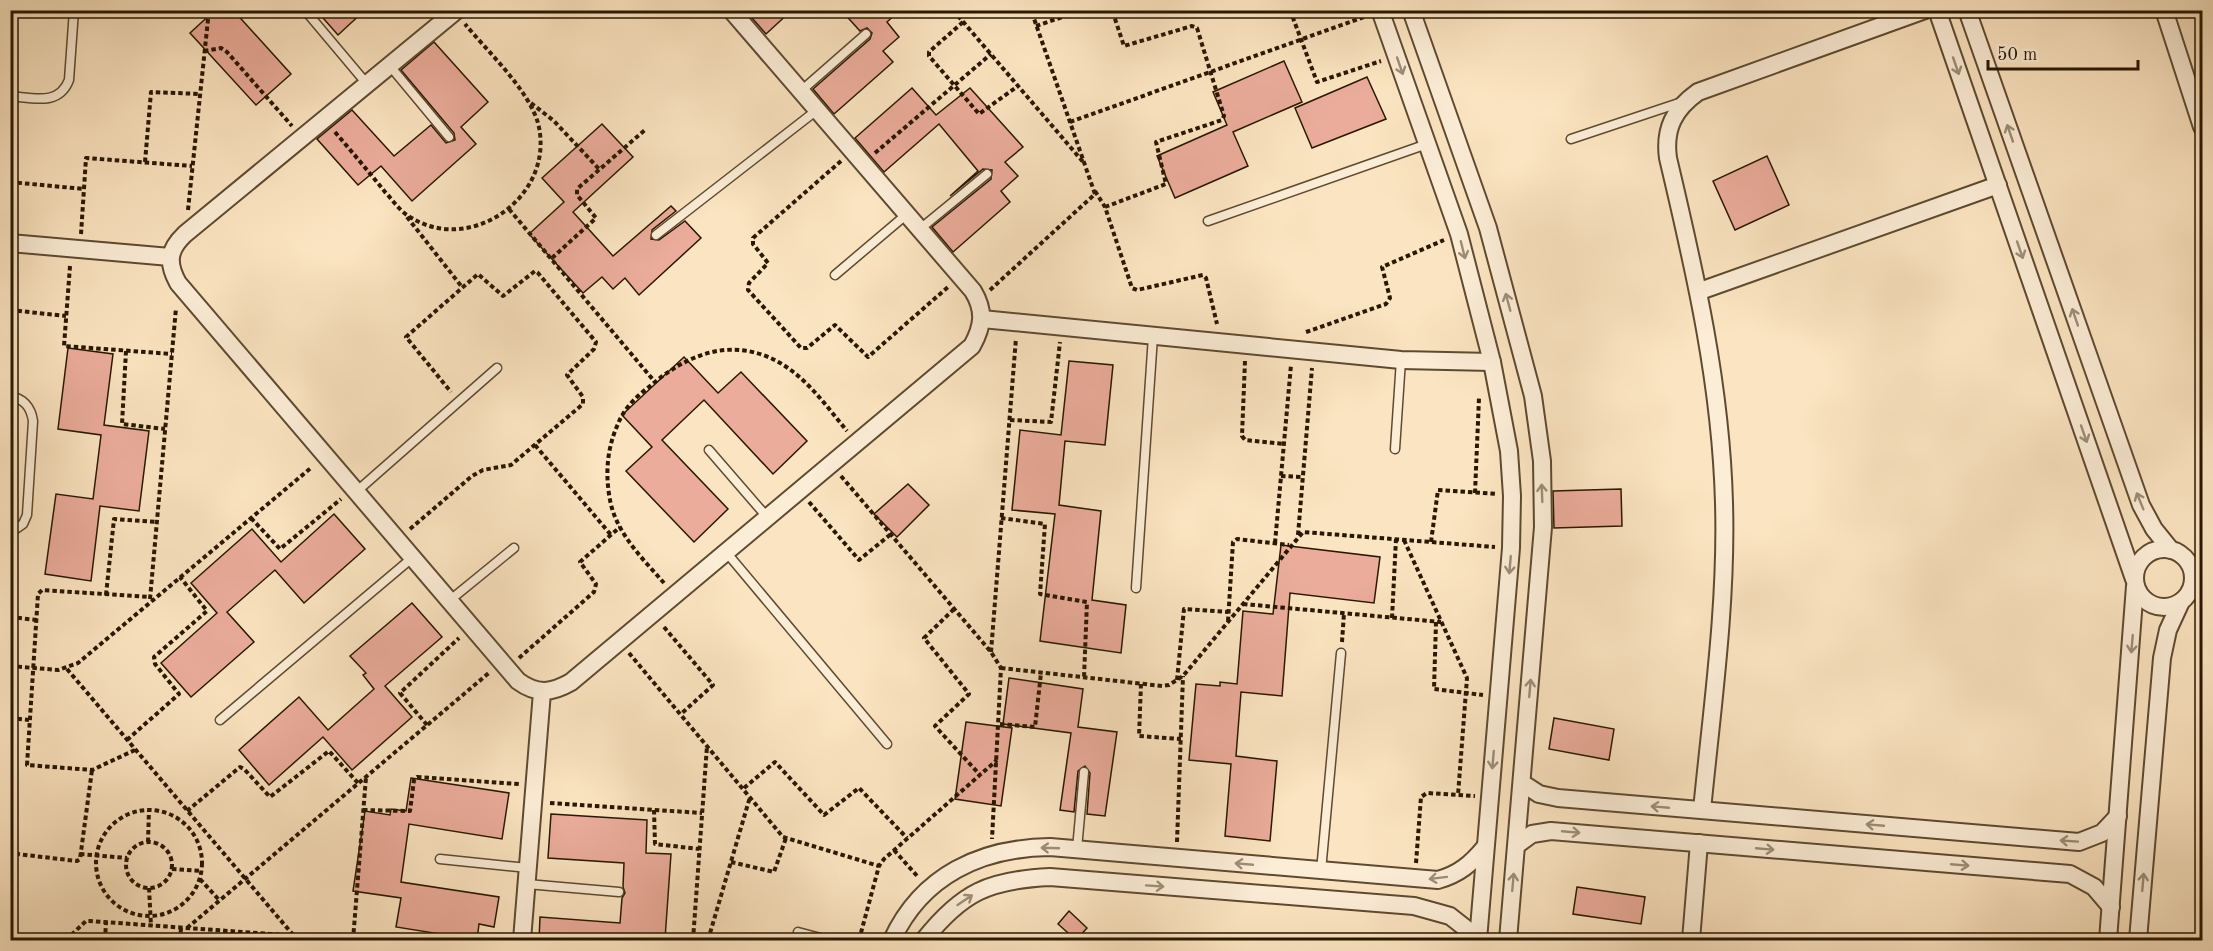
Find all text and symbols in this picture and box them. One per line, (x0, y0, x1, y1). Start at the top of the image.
scale bar (1988, 33, 2138, 71)
text: 50 m (1997, 46, 2037, 64)
one-way arrow (1395, 56, 1406, 75)
one-way arrow (1952, 56, 1963, 75)
one-way arrow (2004, 124, 2015, 143)
one-way arrow (1457, 240, 1469, 259)
one-way arrow (2016, 240, 2027, 259)
one-way arrow (1502, 293, 1513, 312)
one-way arrow (2069, 308, 2080, 327)
one-way arrow (2080, 424, 2091, 443)
one-way arrow (1537, 484, 1548, 504)
one-way arrow (2134, 492, 2145, 510)
one-way arrow (1504, 555, 1515, 575)
one-way arrow (2126, 634, 2137, 653)
one-way arrow (1525, 678, 1536, 698)
one-way arrow (1487, 749, 1498, 769)
one-way arrow (1650, 801, 1670, 812)
one-way arrow (1865, 819, 1885, 830)
one-way arrow (1561, 827, 1581, 838)
one-way arrow (2060, 835, 2080, 846)
one-way arrow (1040, 842, 1060, 853)
one-way arrow (1755, 844, 1775, 855)
one-way arrow (1235, 858, 1255, 869)
one-way arrow (1949, 860, 1969, 871)
one-way arrow (1429, 873, 1449, 884)
one-way arrow (1508, 873, 1519, 893)
one-way arrow (2138, 873, 2149, 893)
one-way arrow (1144, 880, 1164, 891)
one-way arrow (956, 894, 972, 906)

